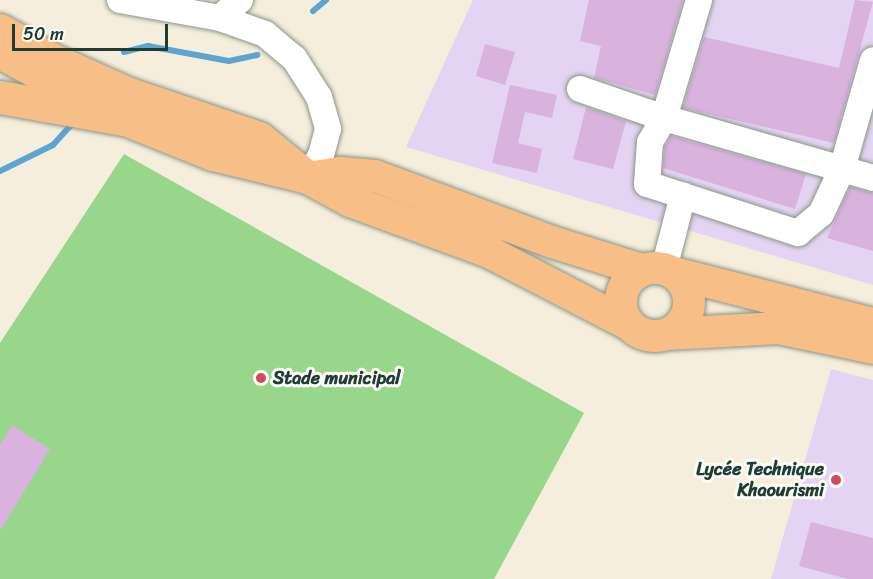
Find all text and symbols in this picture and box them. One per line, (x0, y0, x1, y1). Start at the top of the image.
scale bar (15, 12, 171, 50)
text: 50 m (23, 18, 64, 50)
place label: Stade municipal (273, 367, 400, 389)
marker: Stade municipal (254, 371, 268, 385)
place label: Lycée Technique Khaourismi (696, 459, 824, 502)
marker: Lycée Technique Khaourismi (829, 473, 843, 487)

